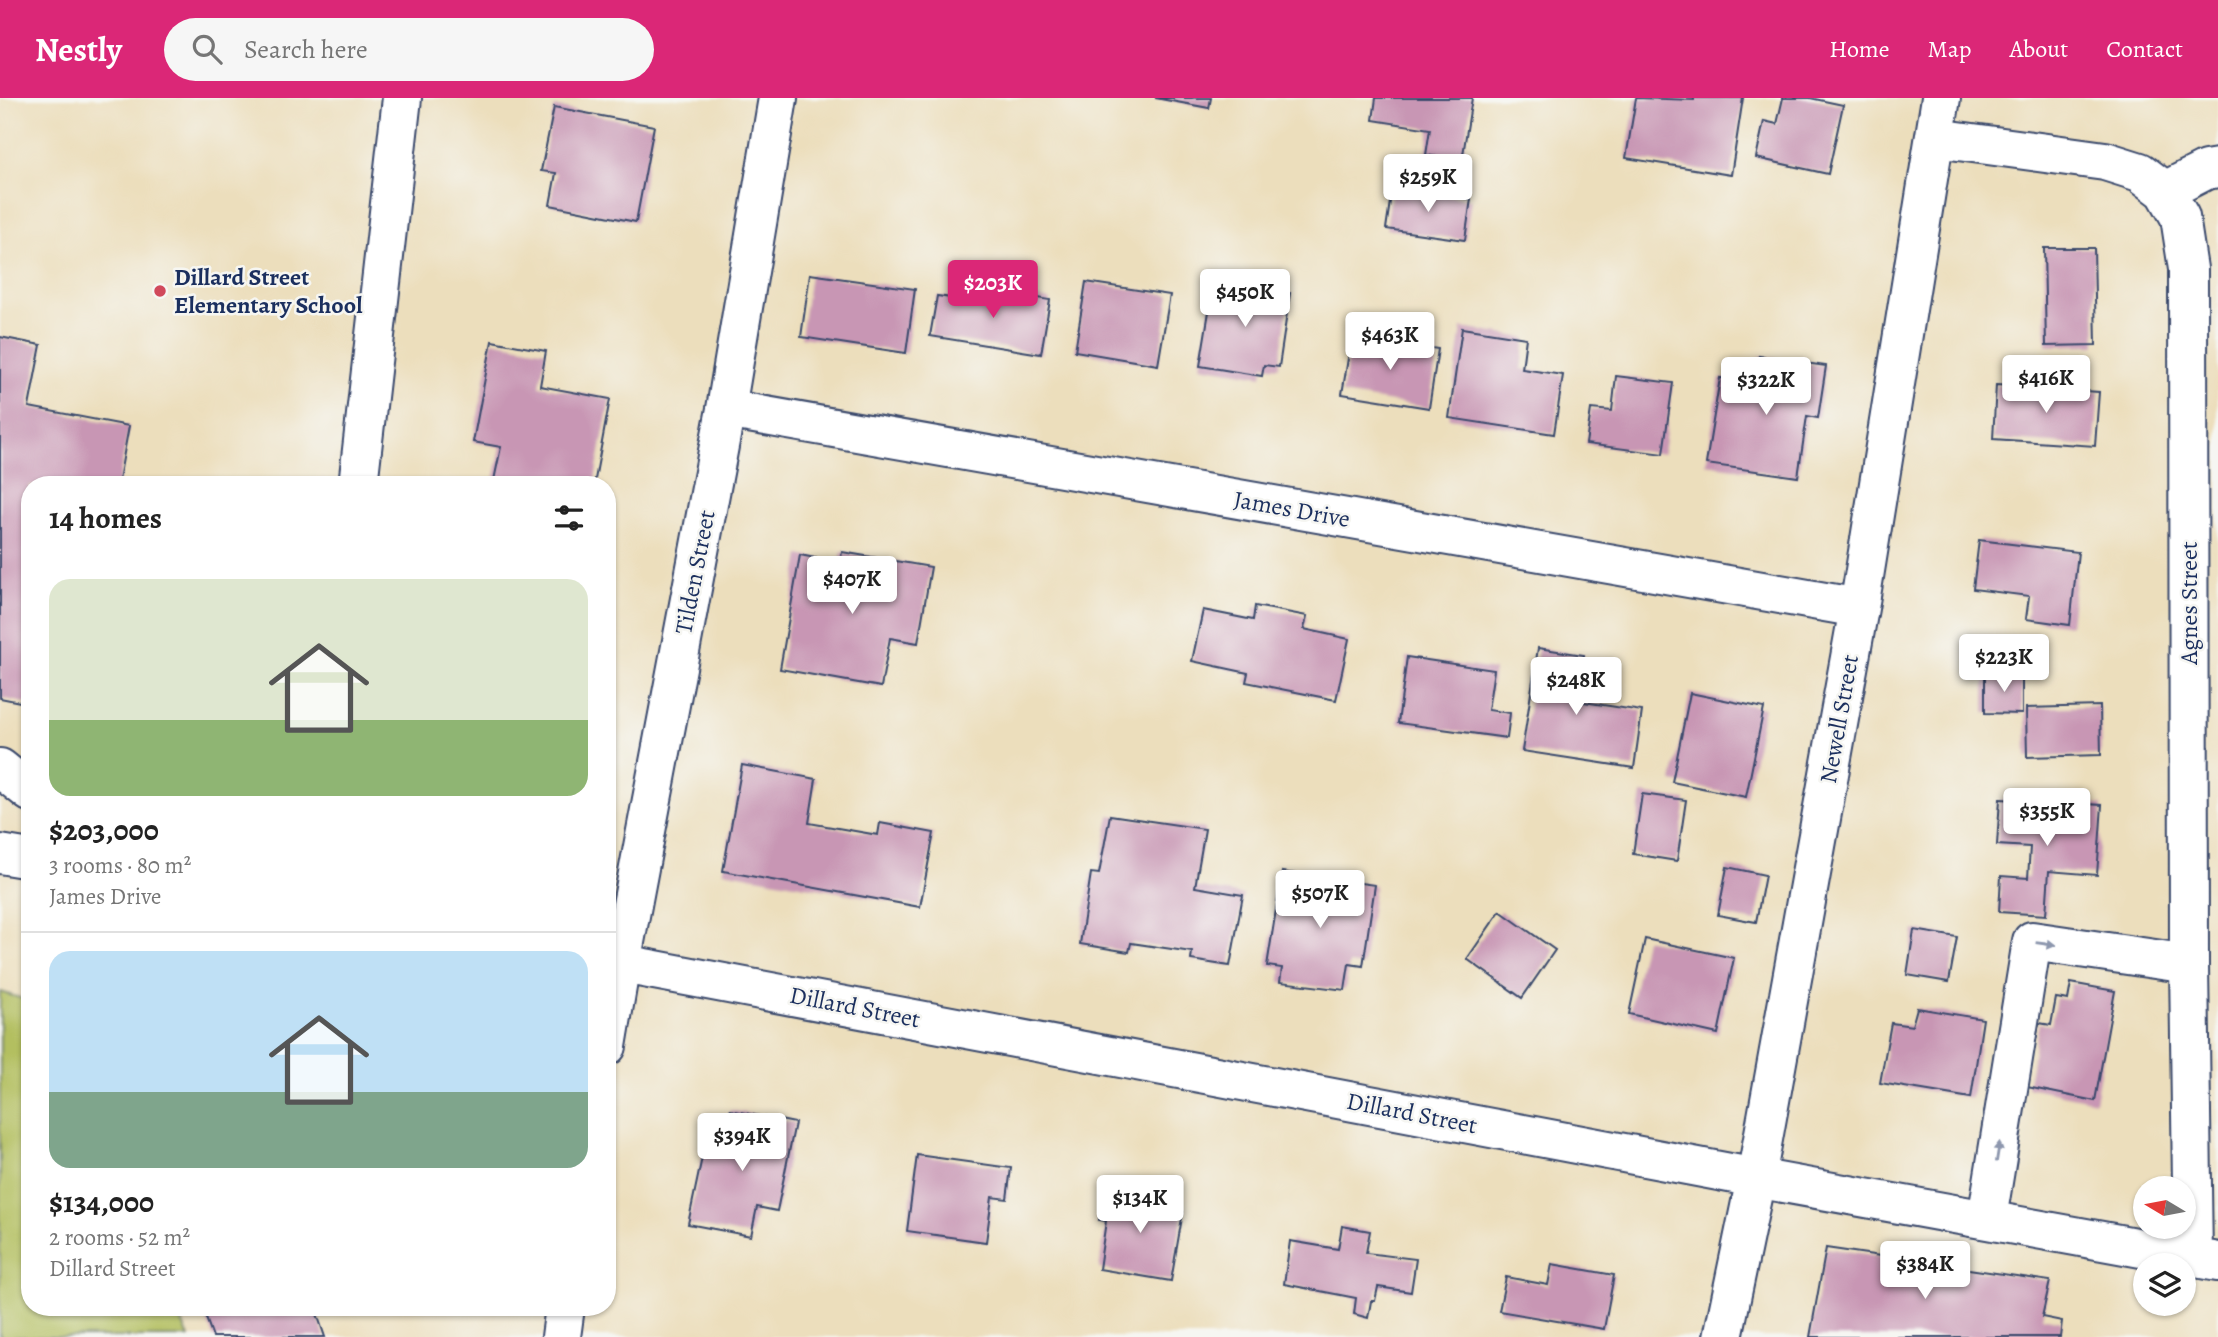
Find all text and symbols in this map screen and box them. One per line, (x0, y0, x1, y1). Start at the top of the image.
search box (164, 18, 654, 81)
text: Nestly (35, 27, 122, 72)
icon: search (188, 30, 226, 68)
text: Search here (244, 32, 368, 67)
text: Home (1829, 33, 1890, 65)
text: Map (1928, 33, 1972, 65)
text: About (2010, 33, 2068, 65)
text: Contact (2106, 33, 2183, 65)
pin: $259K (1379, 155, 1477, 214)
text: $259K (1399, 161, 1457, 192)
pin: $203K (944, 260, 1042, 320)
place label: Dillard Street Elementary School (174, 261, 363, 321)
text: $203K (964, 267, 1022, 298)
pin: $450K (1196, 270, 1294, 329)
text: $450K (1216, 276, 1274, 307)
marker: Dillard Street Elementary School (152, 283, 168, 299)
pin: $463K (1341, 313, 1439, 372)
text: $463K (1361, 319, 1419, 350)
pin: $416K (1997, 356, 2095, 415)
pin: $322K (1717, 358, 1815, 417)
text: $416K (2018, 362, 2074, 393)
text: $322K (1737, 364, 1795, 395)
street label: James Drive (1231, 483, 1353, 535)
text: 14 homes (49, 498, 162, 538)
icon: filters (550, 499, 588, 537)
street label: Tilden Street (667, 507, 723, 637)
street label: Agnes Street (2173, 541, 2205, 666)
pin: $407K (803, 556, 901, 616)
text: $407K (823, 563, 881, 594)
icon: home (256, 625, 382, 751)
pin: $223K (1955, 634, 2053, 694)
text: $223K (1975, 641, 2033, 672)
street label: Newell Street (1812, 652, 1866, 786)
pin: $248K (1527, 658, 1625, 717)
text: $248K (1547, 664, 1605, 695)
pin: $355K (1998, 788, 2096, 848)
text: $355K (2019, 795, 2075, 826)
text: $203,000 (49, 810, 159, 850)
text: 3 rooms · 80 m² (49, 850, 191, 881)
pin: $507K (1271, 870, 1369, 930)
text: $507K (1291, 877, 1349, 908)
text: James Drive (49, 881, 161, 912)
one-way arrow (2035, 938, 2057, 949)
street label: Dillard Street (787, 979, 923, 1035)
icon: home (256, 997, 382, 1123)
street label: Dillard Street (1344, 1085, 1480, 1141)
pin: $394K (693, 1114, 791, 1173)
text: $394K (713, 1120, 771, 1151)
one-way arrow (1993, 1141, 2004, 1163)
pin: $134K (1091, 1176, 1189, 1235)
north arrow (2133, 1176, 2196, 1239)
map controls (2133, 1176, 2196, 1316)
text: $134,000 (49, 1182, 154, 1222)
text: $134K (1113, 1182, 1167, 1213)
text: 2 rooms · 52 m² (49, 1222, 190, 1253)
pin: $384K (1876, 1242, 1974, 1301)
text: $384K (1896, 1248, 1954, 1279)
text: Dillard Street (49, 1253, 176, 1284)
button: layers (2133, 1253, 2196, 1316)

